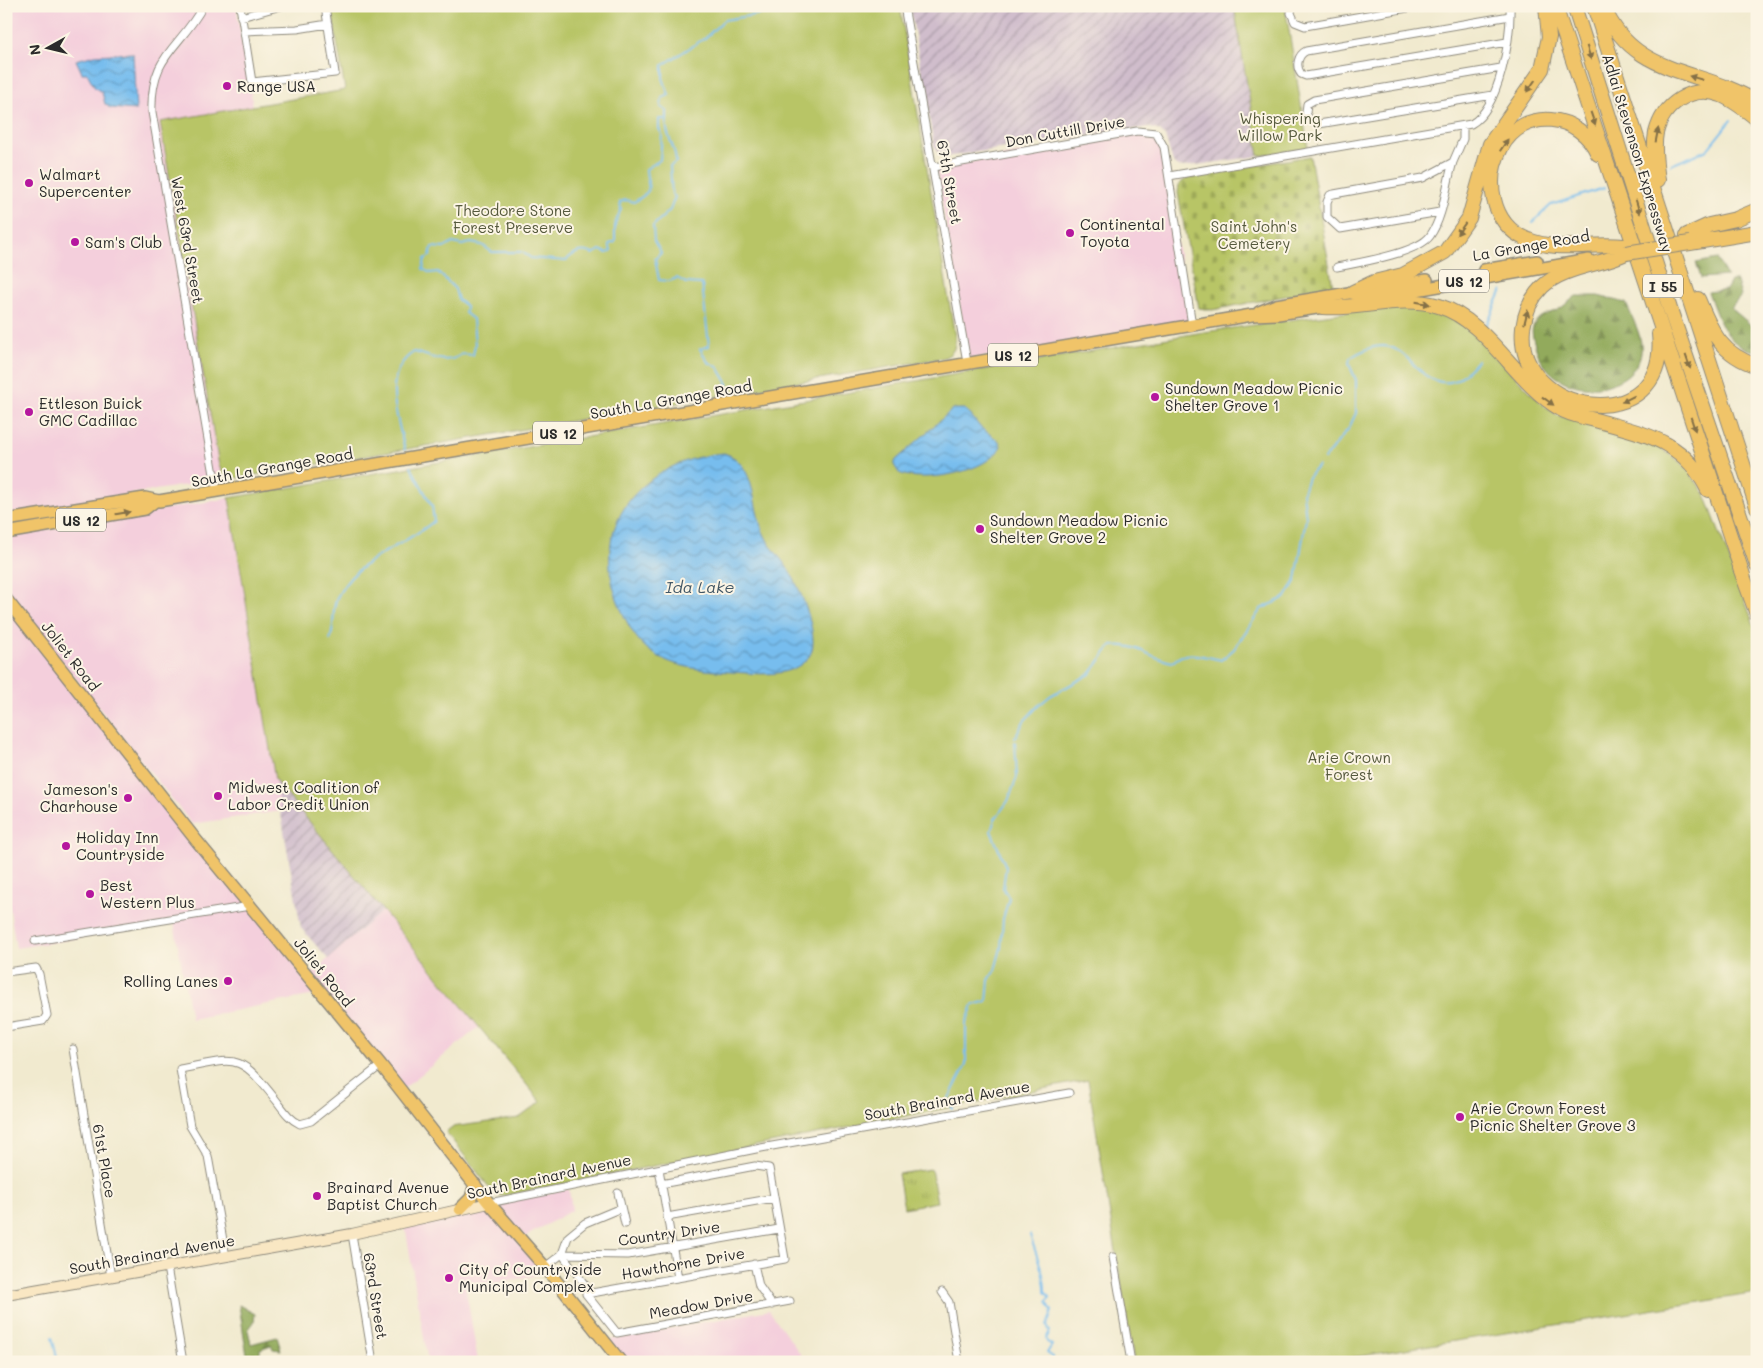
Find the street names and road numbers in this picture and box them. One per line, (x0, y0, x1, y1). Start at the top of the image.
street label: Adlai Stevenson Expressway (1598, 51, 1678, 255)
street label: Don Cuttill Drive (1004, 111, 1126, 151)
street label: 67th Street (933, 138, 967, 226)
street label: West 63rd Street (167, 175, 209, 305)
street label: La Grange Road (1471, 225, 1591, 265)
road number: US 12 (1439, 270, 1489, 292)
road number: I 55 (1643, 274, 1683, 298)
road number: US 12 (988, 344, 1038, 366)
street label: South La Grange Road (589, 375, 753, 423)
road number: US 12 (533, 422, 583, 444)
street label: South La Grange Road (190, 443, 354, 491)
road number: US 12 (56, 508, 106, 532)
street label: Joliet Road (37, 617, 105, 695)
street label: Joliet Road (290, 933, 358, 1011)
street label: South Brainard Avenue (863, 1076, 1031, 1124)
street label: 61st Place (89, 1122, 121, 1200)
street label: South Brainard Avenue (465, 1149, 633, 1203)
street label: Country Drive (617, 1216, 721, 1250)
street label: South Brainard Avenue (68, 1230, 236, 1278)
street label: Hawthorne Drive (620, 1242, 746, 1284)
street label: 63rd Street (359, 1251, 393, 1341)
street label: Meadow Drive (648, 1285, 754, 1323)

